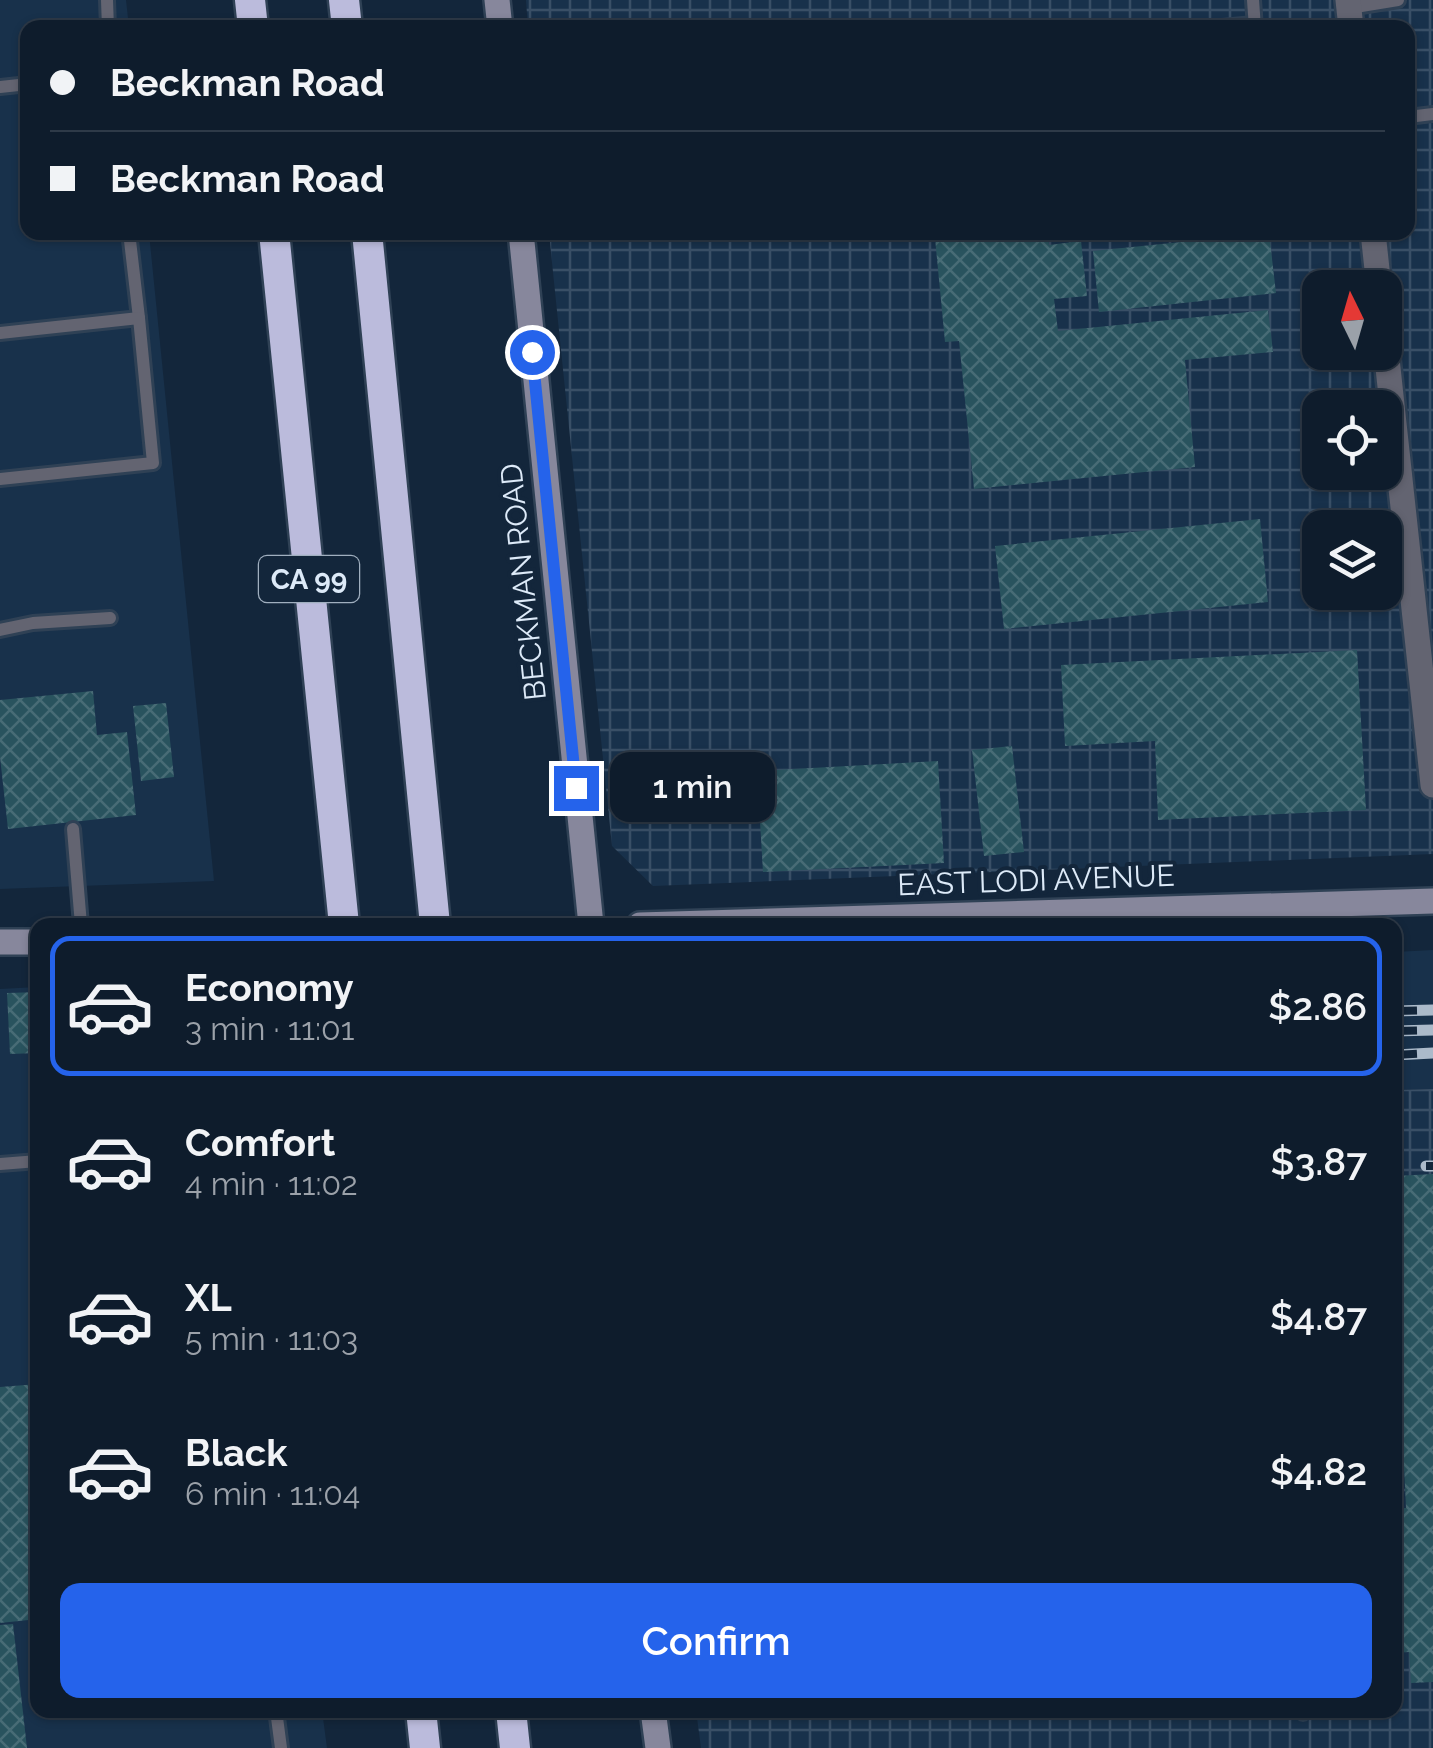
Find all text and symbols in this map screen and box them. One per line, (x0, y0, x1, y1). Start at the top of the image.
text: Beckman Road (110, 60, 384, 105)
text: Beckman Road (110, 156, 384, 201)
north arrow (1302, 270, 1402, 370)
map controls (1302, 270, 1402, 610)
route start (510, 330, 555, 375)
button: locate (1302, 390, 1402, 490)
street label: BECKMAN ROAD (493, 462, 553, 702)
button: layers (1302, 510, 1402, 610)
road number: CA 99 (259, 556, 359, 602)
callout: 1 min (611, 753, 776, 823)
route end (554, 766, 599, 811)
text: 1 min (653, 768, 732, 805)
street label: EAST LODI AVENUE (897, 858, 1175, 902)
icon: car (65, 961, 155, 1051)
text: Economy (185, 965, 354, 1010)
text: $2.86 (1268, 984, 1367, 1029)
text: 3 min · 11:01 (185, 1010, 354, 1047)
icon: car (65, 1116, 155, 1206)
text: Comfort (185, 1120, 335, 1165)
text: $3.87 (1271, 1139, 1367, 1184)
text: 4 min · 11:02 (185, 1165, 358, 1202)
icon: car (65, 1271, 155, 1361)
text: XL (185, 1275, 232, 1320)
text: $4.87 (1270, 1294, 1367, 1339)
text: 5 min · 11:03 (185, 1320, 358, 1357)
icon: car (65, 1426, 155, 1516)
text: Black (185, 1430, 287, 1475)
text: $4.82 (1270, 1449, 1367, 1494)
text: 6 min · 11:04 (185, 1475, 360, 1512)
button: Confirm (60, 1583, 1372, 1698)

